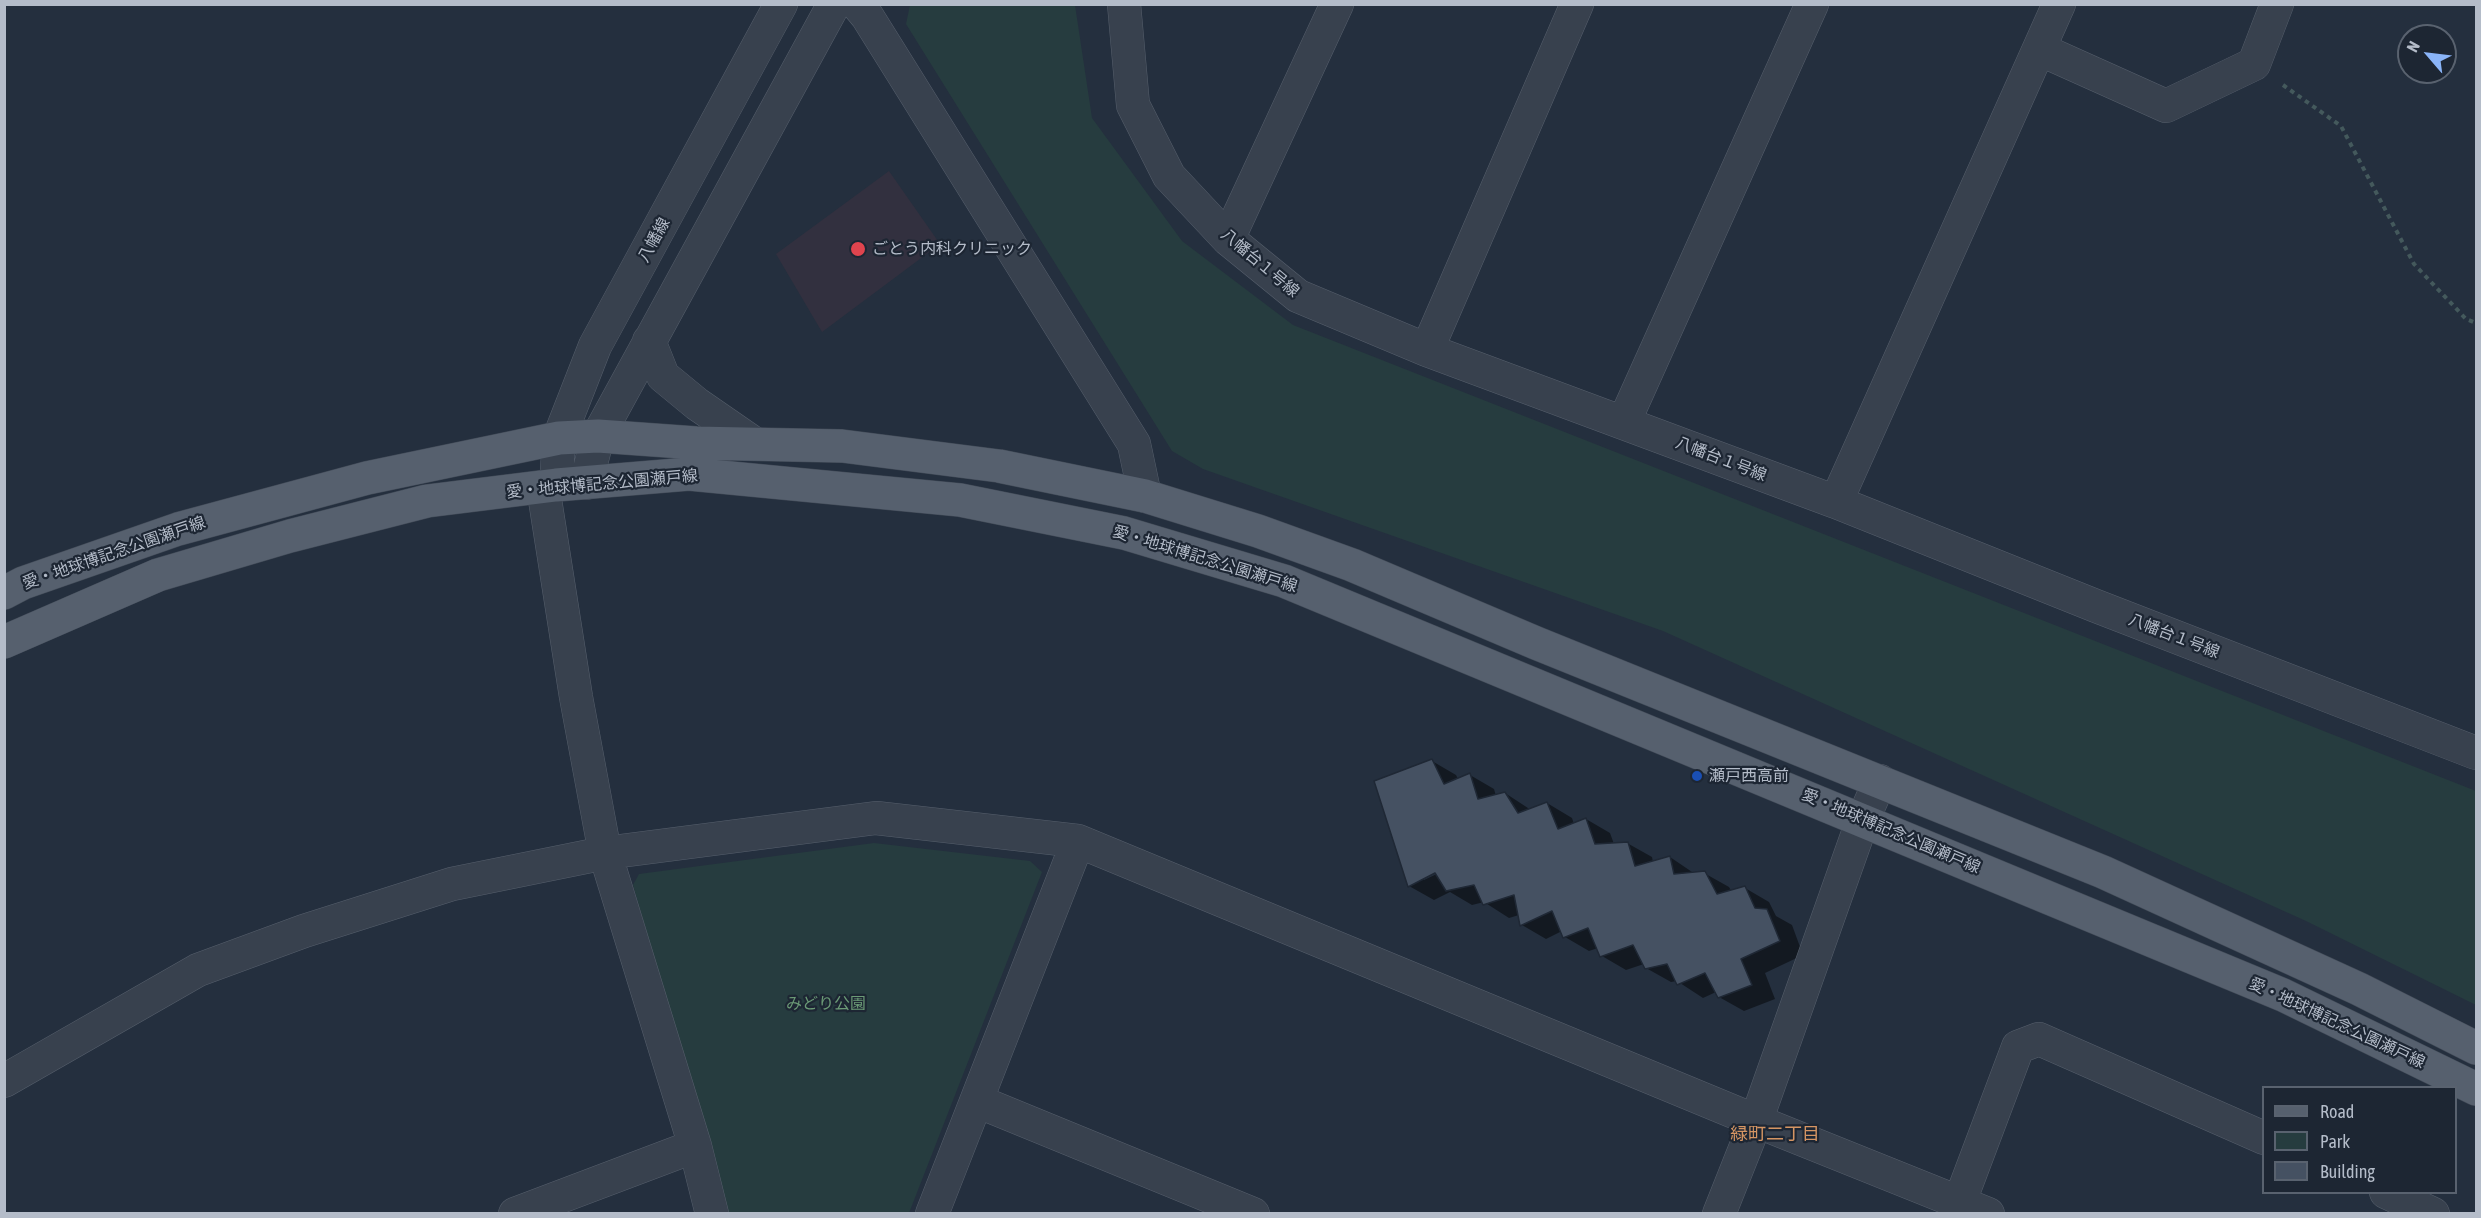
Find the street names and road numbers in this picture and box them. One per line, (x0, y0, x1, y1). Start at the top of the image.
street label: 八幡線 (634, 214, 674, 266)
street label: 八幡台１号線 (1217, 225, 1303, 301)
street label: 八幡台１号線 (1673, 433, 1769, 485)
street label: 愛・地球博記念公園瀬戸線 (506, 466, 698, 502)
street label: 愛・地球博記念公園瀬戸線 (20, 513, 208, 593)
street label: 愛・地球博記念公園瀬戸線 (1110, 522, 1300, 596)
street label: 八幡台１号線 (2126, 610, 2222, 662)
street label: 愛・地球博記念公園瀬戸線 (1799, 785, 1983, 877)
street label: 愛・地球博記念公園瀬戸線 (2246, 974, 2428, 1072)

